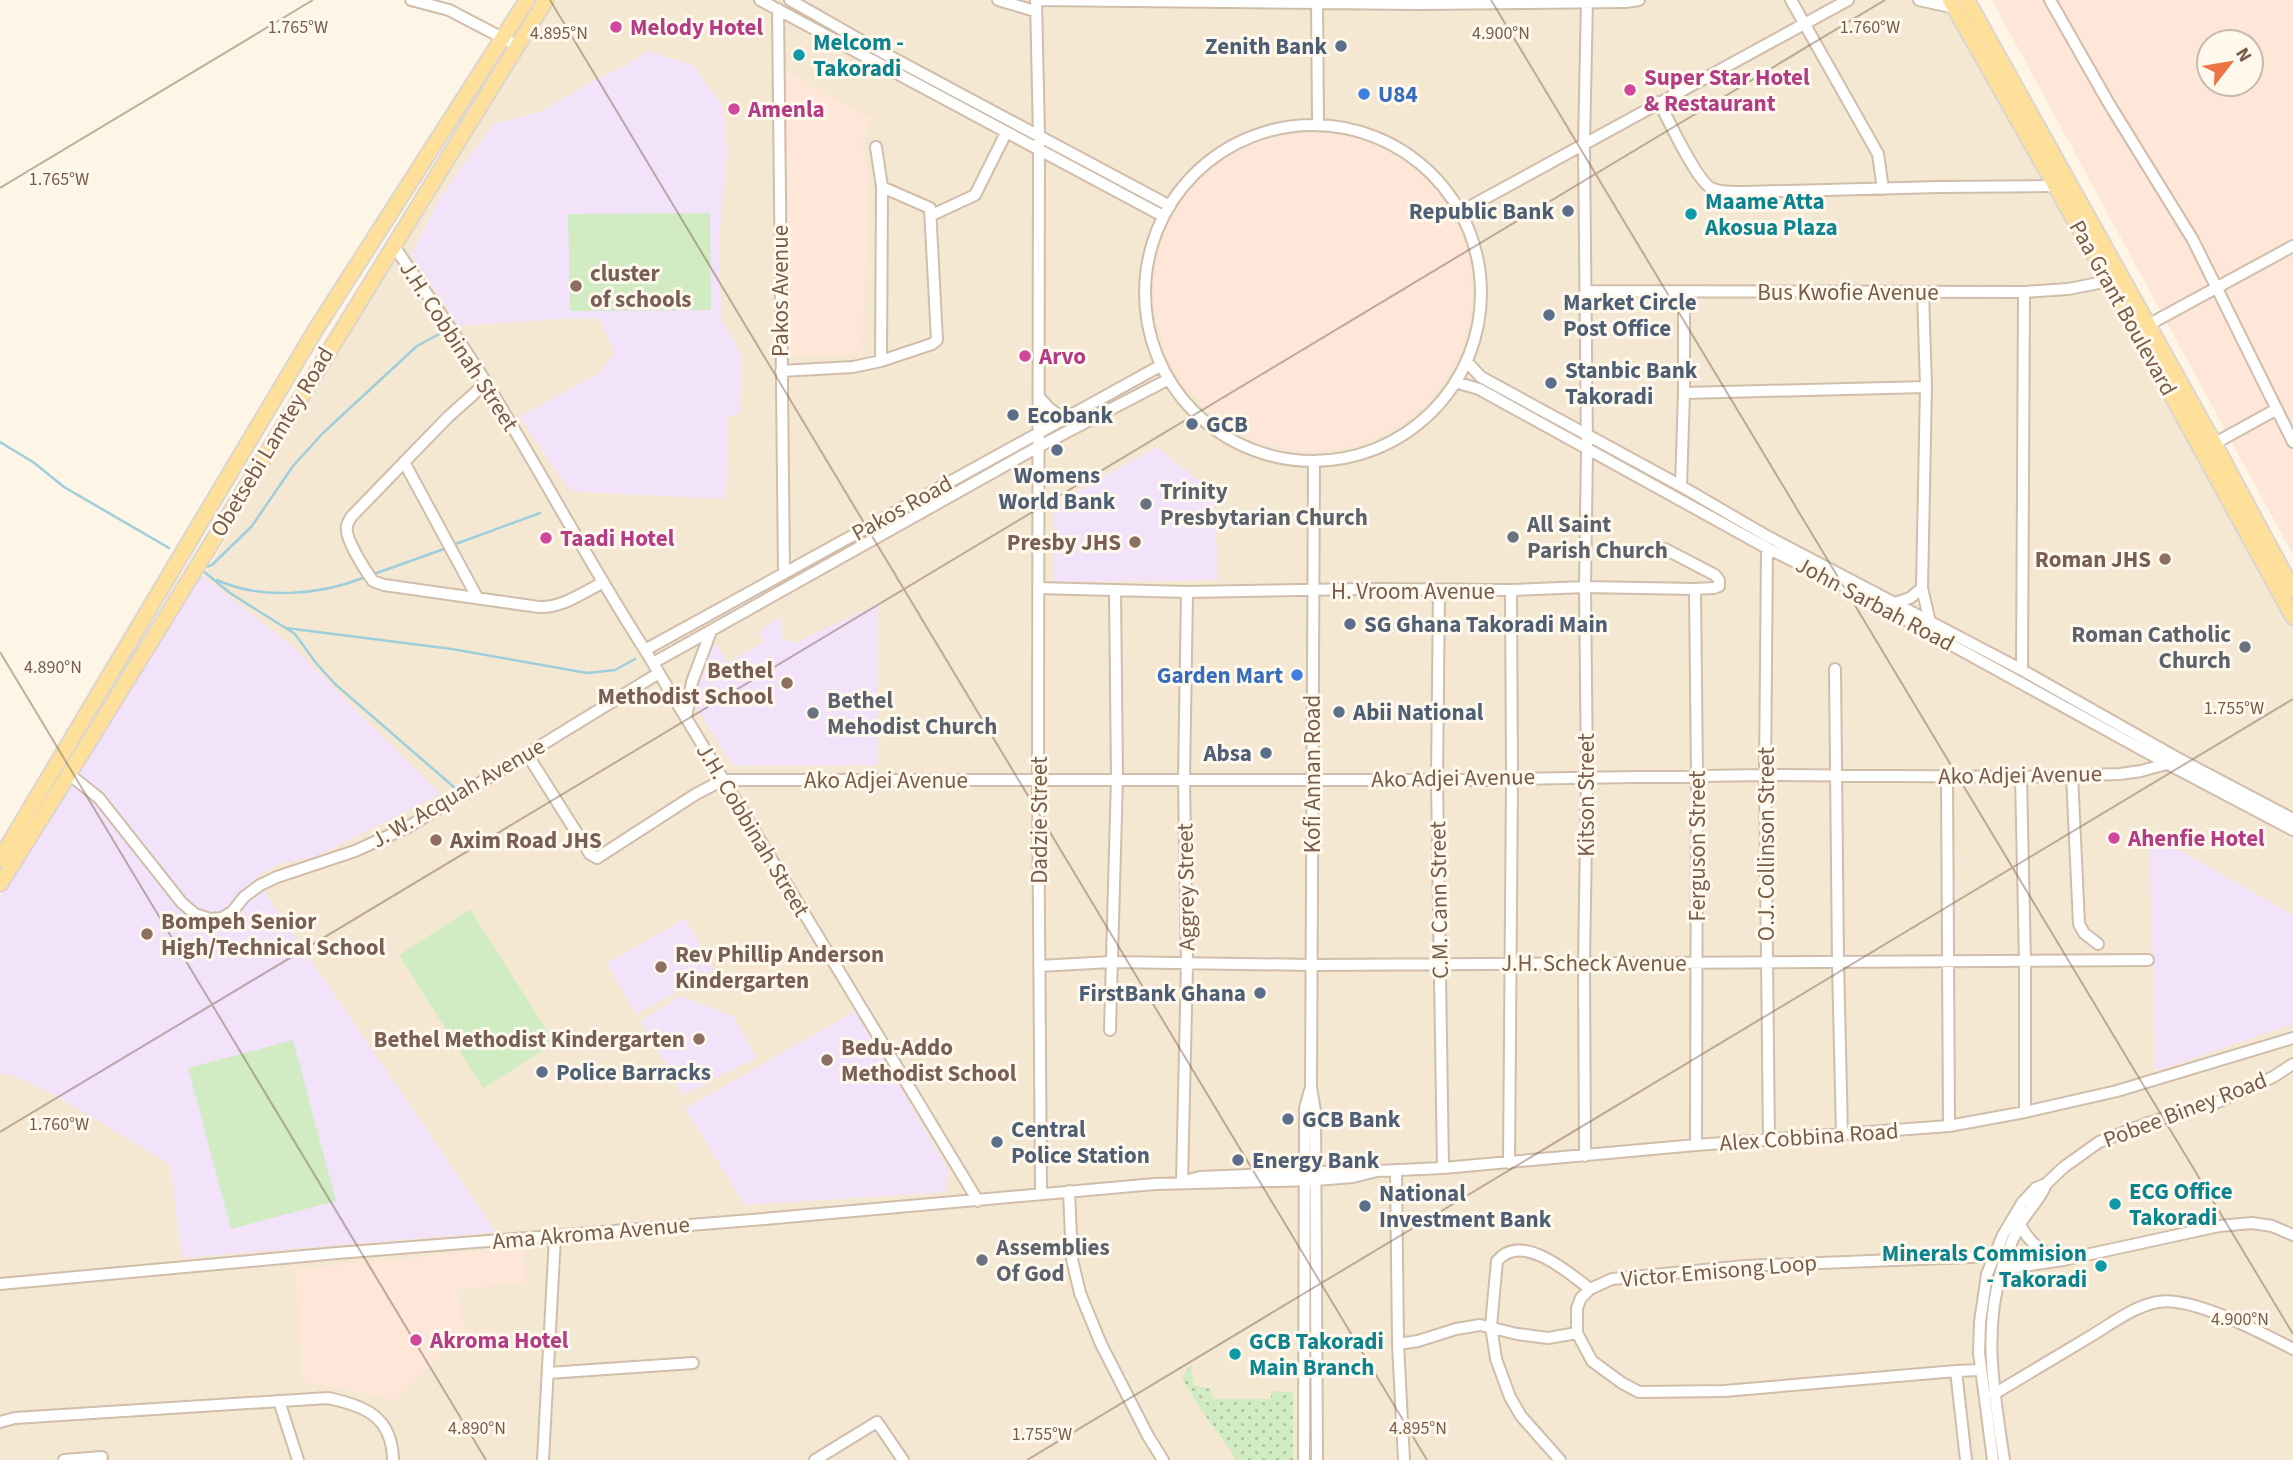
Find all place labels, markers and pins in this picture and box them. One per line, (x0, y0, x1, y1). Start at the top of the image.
place label: Melody Hotel (630, 11, 764, 44)
marker: Melody Hotel (608, 19, 624, 35)
place label: Melcom - Takoradi (813, 26, 904, 85)
place label: Zenith Bank (1205, 30, 1327, 63)
marker: Zenith Bank (1333, 38, 1349, 54)
marker: Melcom - Takoradi (791, 47, 807, 63)
place label: Super Star Hotel & Restaurant (1644, 61, 1810, 120)
place label: U84 (1378, 78, 1418, 111)
marker: Super Star Hotel & Restaurant (1622, 82, 1638, 98)
marker: U84 (1356, 86, 1372, 102)
place label: Amenla (747, 93, 825, 126)
marker: Amenla (726, 101, 742, 117)
place label: Maame Atta Akosua Plaza (1704, 185, 1838, 244)
place label: Republic Bank (1409, 195, 1554, 228)
marker: Republic Bank (1560, 203, 1576, 219)
marker: Maame Atta Akosua Plaza (1683, 206, 1699, 222)
place label: cluster of schools (590, 257, 691, 316)
marker: cluster of schools (568, 278, 584, 294)
place label: Market Circle Post Office (1563, 286, 1697, 345)
marker: Market Circle Post Office (1541, 307, 1557, 323)
place label: Arvo (1038, 340, 1086, 373)
marker: Arvo (1017, 348, 1033, 364)
place label: Stanbic Bank Takoradi (1565, 354, 1698, 413)
marker: Stanbic Bank Takoradi (1543, 375, 1559, 391)
place label: Ecobank (1027, 399, 1113, 432)
marker: Ecobank (1005, 407, 1021, 423)
place label: GCB (1206, 408, 1248, 441)
marker: GCB (1184, 416, 1200, 432)
marker: Womens World Bank (1049, 442, 1065, 458)
place label: Womens World Bank (999, 459, 1116, 518)
place label: Trinity Presbytarian Church (1160, 475, 1368, 534)
marker: Trinity Presbytarian Church (1138, 496, 1154, 512)
place label: All Saint Parish Church (1526, 508, 1668, 567)
place label: Taadi Hotel (560, 522, 675, 555)
place label: Presby JHS (1007, 526, 1121, 559)
marker: All Saint Parish Church (1505, 529, 1521, 545)
marker: Taadi Hotel (538, 530, 554, 546)
marker: Presby JHS (1127, 534, 1143, 550)
place label: Roman JHS (2035, 543, 2151, 576)
marker: Roman JHS (2157, 551, 2173, 567)
place label: SG Ghana Takoradi Main (1364, 608, 1608, 641)
marker: SG Ghana Takoradi Main (1342, 616, 1358, 632)
place label: Roman Catholic Church (2071, 618, 2231, 677)
marker: Roman Catholic Church (2237, 639, 2253, 655)
place label: Bethel Methodist School (598, 654, 773, 713)
place label: Garden Mart (1157, 659, 1283, 692)
marker: Garden Mart (1289, 667, 1305, 683)
marker: Bethel Methodist School (779, 675, 795, 691)
place label: Bethel Mehodist Church (827, 684, 997, 743)
place label: Abii National (1352, 696, 1484, 729)
marker: Abii National (1331, 704, 1347, 720)
marker: Bethel Mehodist Church (805, 705, 821, 721)
place label: Absa (1202, 737, 1252, 770)
marker: Absa (1258, 745, 1274, 761)
place label: Ahenfie Hotel (2127, 822, 2265, 855)
place label: Axim Road JHS (449, 824, 602, 857)
marker: Ahenfie Hotel (2106, 830, 2122, 846)
marker: Axim Road JHS (428, 832, 444, 848)
place label: Bompeh Senior High/Technical School (161, 905, 385, 964)
marker: Bompeh Senior High/Technical School (139, 926, 155, 942)
place label: Rev Phillip Anderson Kindergarten (675, 938, 884, 997)
marker: Rev Phillip Anderson Kindergarten (653, 959, 669, 975)
place label: FirstBank Ghana (1078, 977, 1246, 1010)
marker: FirstBank Ghana (1252, 985, 1268, 1001)
place label: Bethel Methodist Kindergarten (374, 1023, 685, 1056)
marker: Bethel Methodist Kindergarten (691, 1031, 707, 1047)
place label: Bedu-Addo Methodist School (841, 1031, 1017, 1090)
marker: Bedu-Addo Methodist School (819, 1052, 835, 1068)
place label: Police Barracks (556, 1056, 711, 1089)
marker: Police Barracks (534, 1064, 550, 1080)
place label: GCB Bank (1302, 1103, 1401, 1136)
marker: GCB Bank (1280, 1111, 1296, 1127)
place label: Central Police Station (1011, 1113, 1150, 1172)
marker: Central Police Station (989, 1134, 1005, 1150)
place label: Energy Bank (1252, 1144, 1380, 1177)
marker: Energy Bank (1230, 1152, 1246, 1168)
place label: ECG Office Takoradi (2129, 1175, 2233, 1234)
place label: National Investment Bank (1379, 1177, 1552, 1236)
marker: ECG Office Takoradi (2107, 1196, 2123, 1212)
marker: National Investment Bank (1357, 1198, 1373, 1214)
place label: Assemblies Of God (995, 1231, 1110, 1290)
place label: Minerals Commision - Takoradi (1882, 1237, 2087, 1296)
marker: Assemblies Of God (974, 1252, 990, 1268)
marker: Minerals Commision - Takoradi (2093, 1258, 2109, 1274)
place label: Akroma Hotel (429, 1324, 569, 1357)
place label: GCB Takoradi Main Branch (1249, 1325, 1384, 1384)
marker: Akroma Hotel (408, 1332, 424, 1348)
marker: GCB Takoradi Main Branch (1227, 1346, 1243, 1362)

